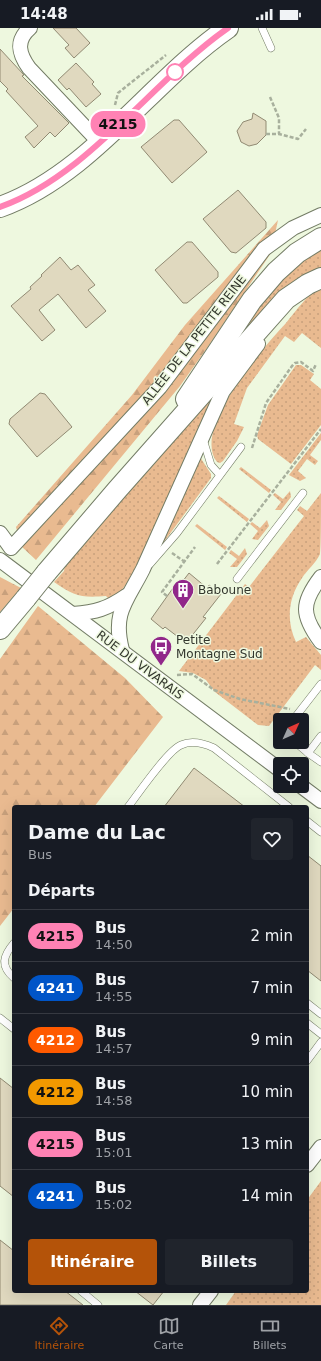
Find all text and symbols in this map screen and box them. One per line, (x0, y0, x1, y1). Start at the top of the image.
text: 14:48 (20, 5, 68, 23)
unlabelled marker (166, 63, 184, 81)
line badge: 4215 (90, 111, 146, 137)
text: 4215 (99, 116, 137, 132)
street label: ALLÉE DE LA PETITE REINE (138, 272, 249, 408)
building icon: Baboune (170, 577, 196, 610)
place label: Baboune (198, 583, 251, 597)
street label: RUE DU VIVARAIS (94, 628, 186, 702)
place label: Petite Montagne Sud (176, 633, 263, 661)
bus stop icon: Petite Montagne Sud (148, 634, 174, 667)
north arrow (273, 713, 309, 749)
map controls (273, 713, 309, 793)
button: locate (273, 757, 309, 793)
button: heart (251, 818, 293, 860)
text: Dame du Lac (28, 821, 166, 843)
text: Bus (28, 847, 52, 862)
text: Départs (28, 882, 95, 900)
text: Bus (95, 919, 126, 937)
text: 2 min (250, 927, 293, 945)
text: 4215 (36, 928, 75, 944)
text: 14:50 (95, 937, 132, 952)
text: Bus (95, 971, 126, 989)
text: 7 min (250, 979, 293, 997)
text: 4241 (36, 980, 75, 996)
text: 14:55 (95, 989, 132, 1004)
text: Bus (95, 1023, 126, 1041)
text: 9 min (250, 1031, 293, 1049)
text: 4212 (36, 1032, 75, 1048)
text: 14:57 (95, 1041, 132, 1056)
text: Bus (95, 1075, 126, 1093)
text: 10 min (241, 1083, 293, 1101)
text: 4212 (36, 1084, 75, 1100)
text: 14:58 (95, 1093, 132, 1108)
text: Bus (95, 1127, 126, 1145)
text: 13 min (241, 1135, 293, 1153)
text: 4215 (36, 1136, 75, 1152)
text: 15:01 (95, 1145, 132, 1160)
text: Bus (95, 1179, 126, 1197)
text: 14 min (241, 1187, 293, 1205)
text: 4241 (36, 1188, 75, 1204)
text: 15:02 (95, 1197, 132, 1212)
button: Itinéraire (28, 1239, 157, 1285)
button: Billets (165, 1239, 293, 1285)
tab: Itinéraire (35, 1315, 84, 1352)
tab: Carte (154, 1315, 184, 1352)
tab: Billets (253, 1315, 286, 1352)

